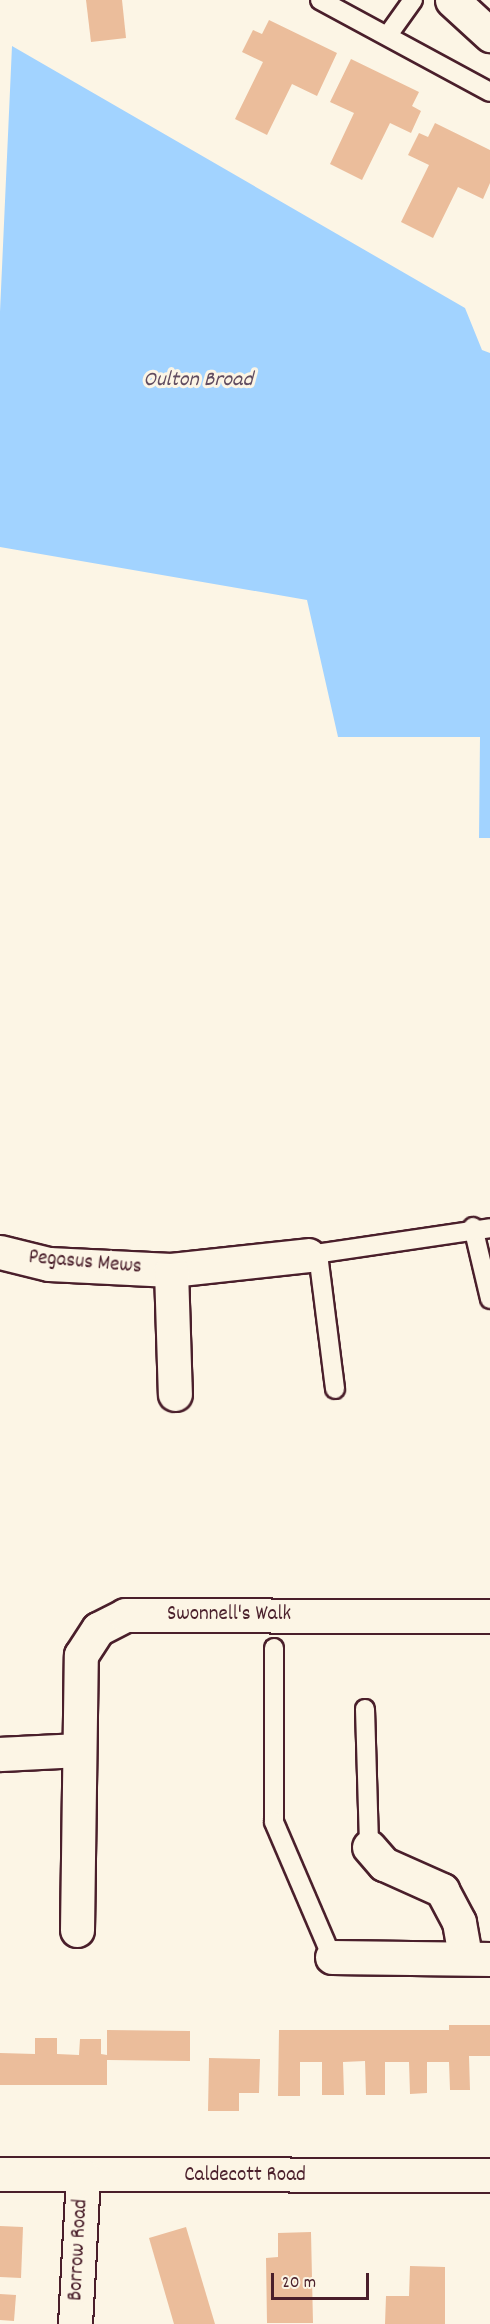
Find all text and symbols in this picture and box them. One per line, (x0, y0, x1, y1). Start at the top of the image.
water label: Oulton Broad (143, 368, 253, 394)
street label: Pegasus Mews (27, 1246, 143, 1280)
street label: Swonnell's Walk (167, 1602, 291, 1628)
street label: Caldecott Road (184, 2163, 306, 2189)
street label: Borrow Road (64, 2198, 94, 2302)
scale bar (274, 2261, 372, 2299)
text: 20 m (282, 2271, 316, 2296)

